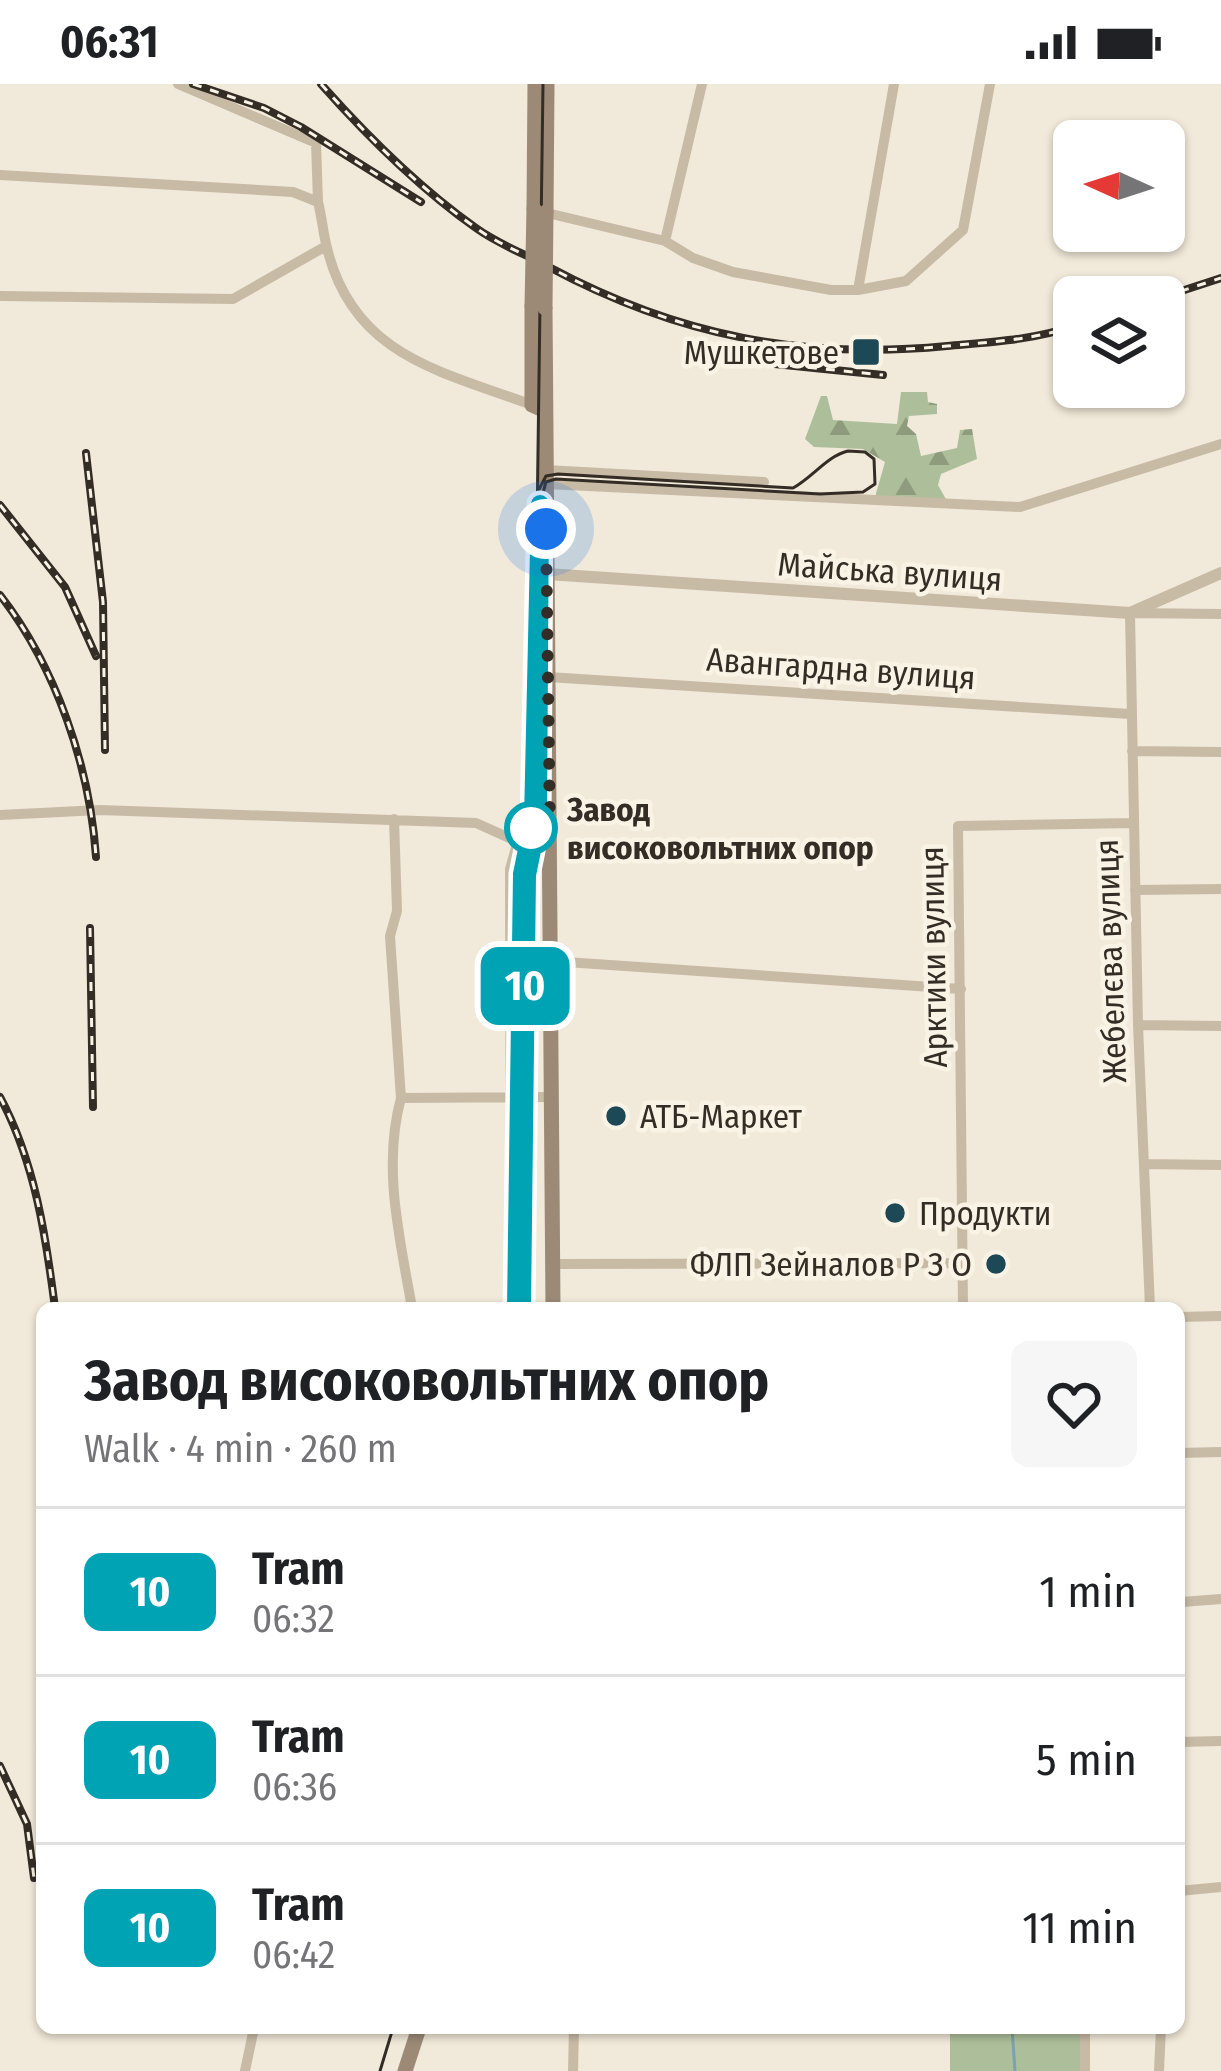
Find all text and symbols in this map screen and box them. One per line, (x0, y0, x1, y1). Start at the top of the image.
text: 06:31 (60, 15, 159, 69)
north arrow (1053, 120, 1185, 252)
map controls (1053, 120, 1185, 408)
button: layers (1053, 276, 1185, 408)
place label: Мушкетове (684, 333, 839, 373)
marker: Мушкетове (850, 336, 882, 368)
your location (516, 499, 576, 559)
street label: Майська вулиця (776, 544, 1003, 600)
street label: Авангардна вулиця (705, 640, 977, 698)
place label: Завод високовольтних опор (566, 790, 874, 868)
marker: Завод високовольтних опор (506, 803, 556, 853)
street label: Жебелєва вулиця (1087, 838, 1135, 1084)
street label: Арктики вулиця (912, 846, 956, 1068)
line badge: 10 (471, 947, 579, 1025)
text: 10 (505, 961, 545, 1011)
place label: АТБ-Маркет (640, 1097, 802, 1137)
marker: АТБ-Маркет (603, 1103, 629, 1129)
place label: Продукти (919, 1194, 1051, 1234)
marker: Продукти (882, 1200, 908, 1226)
place label: ФЛП Зейналов Р З О (690, 1245, 972, 1285)
marker: ФЛП Зейналов Р З О (983, 1251, 1009, 1277)
button: heart (1011, 1341, 1137, 1467)
text: Завод високовольтних опор (84, 1347, 769, 1415)
text: Walk · 4 min · 260 m (84, 1426, 397, 1472)
text: Tram (252, 1542, 345, 1596)
text: 1 min (1039, 1565, 1137, 1619)
text: 10 (130, 1567, 170, 1617)
text: 06:32 (252, 1596, 335, 1642)
text: Tram (252, 1710, 345, 1764)
text: 5 min (1036, 1733, 1137, 1787)
text: 10 (130, 1735, 170, 1785)
text: 06:36 (252, 1764, 337, 1810)
text: Tram (252, 1878, 345, 1932)
text: 11 min (1022, 1901, 1137, 1955)
text: 10 (130, 1903, 170, 1953)
text: 06:42 (252, 1932, 335, 1978)

